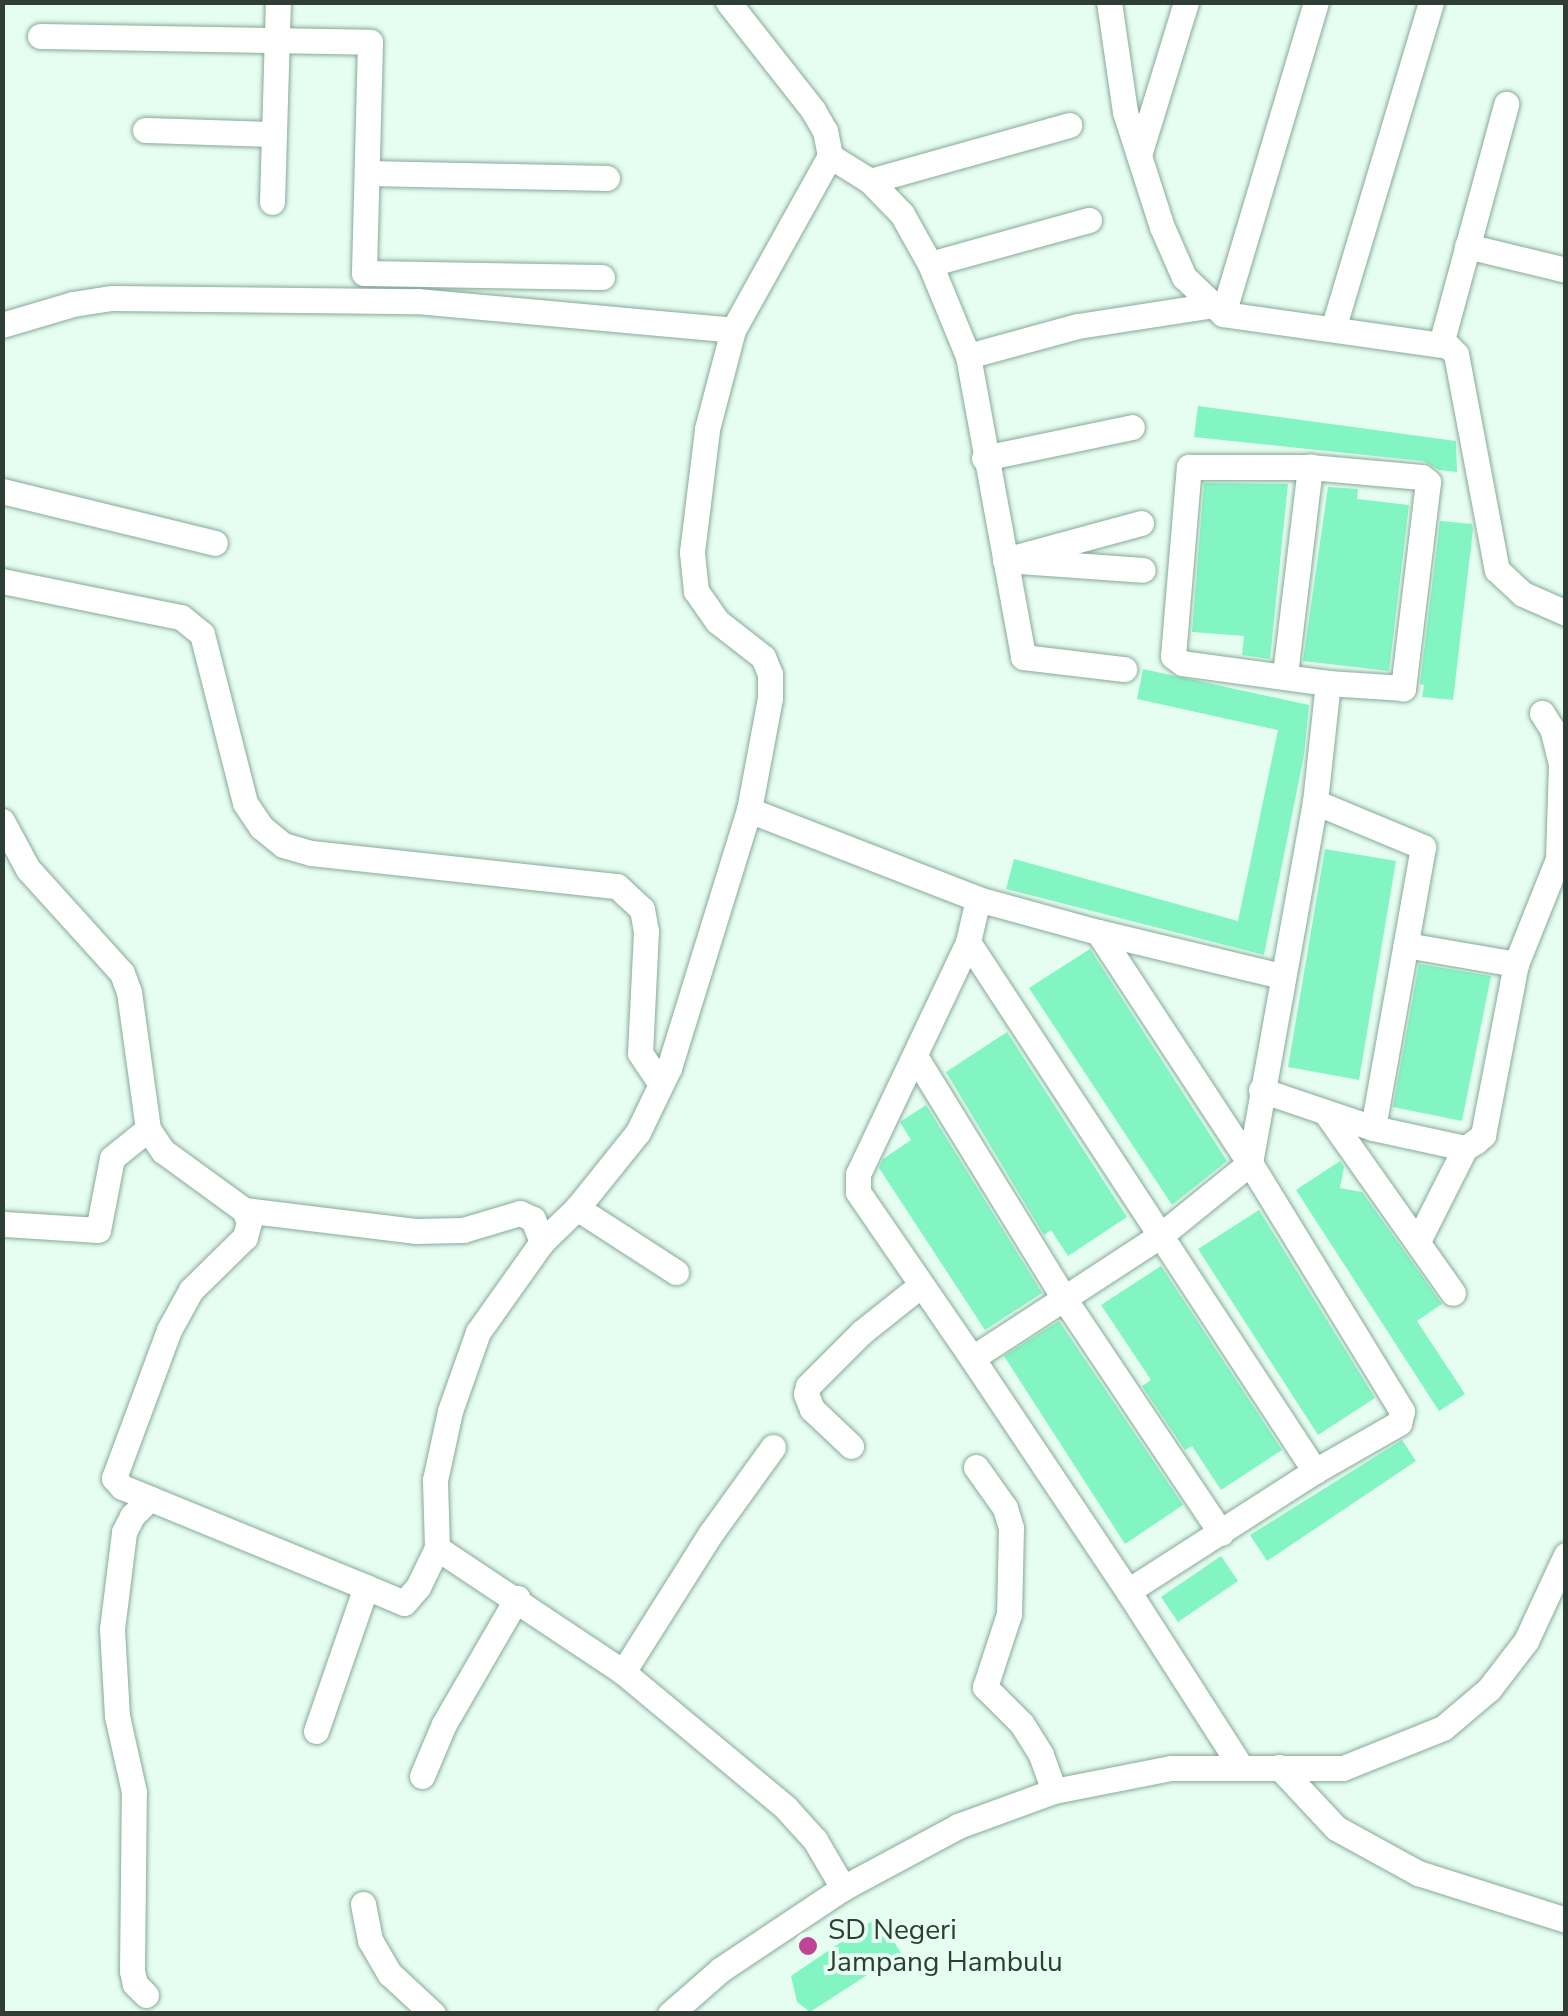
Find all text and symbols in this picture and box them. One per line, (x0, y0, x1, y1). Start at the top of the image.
place label: SD Negeri Jampang Hambulu (828, 1913, 1063, 1979)
marker: SD Negeri Jampang Hambulu (797, 1935, 819, 1957)

